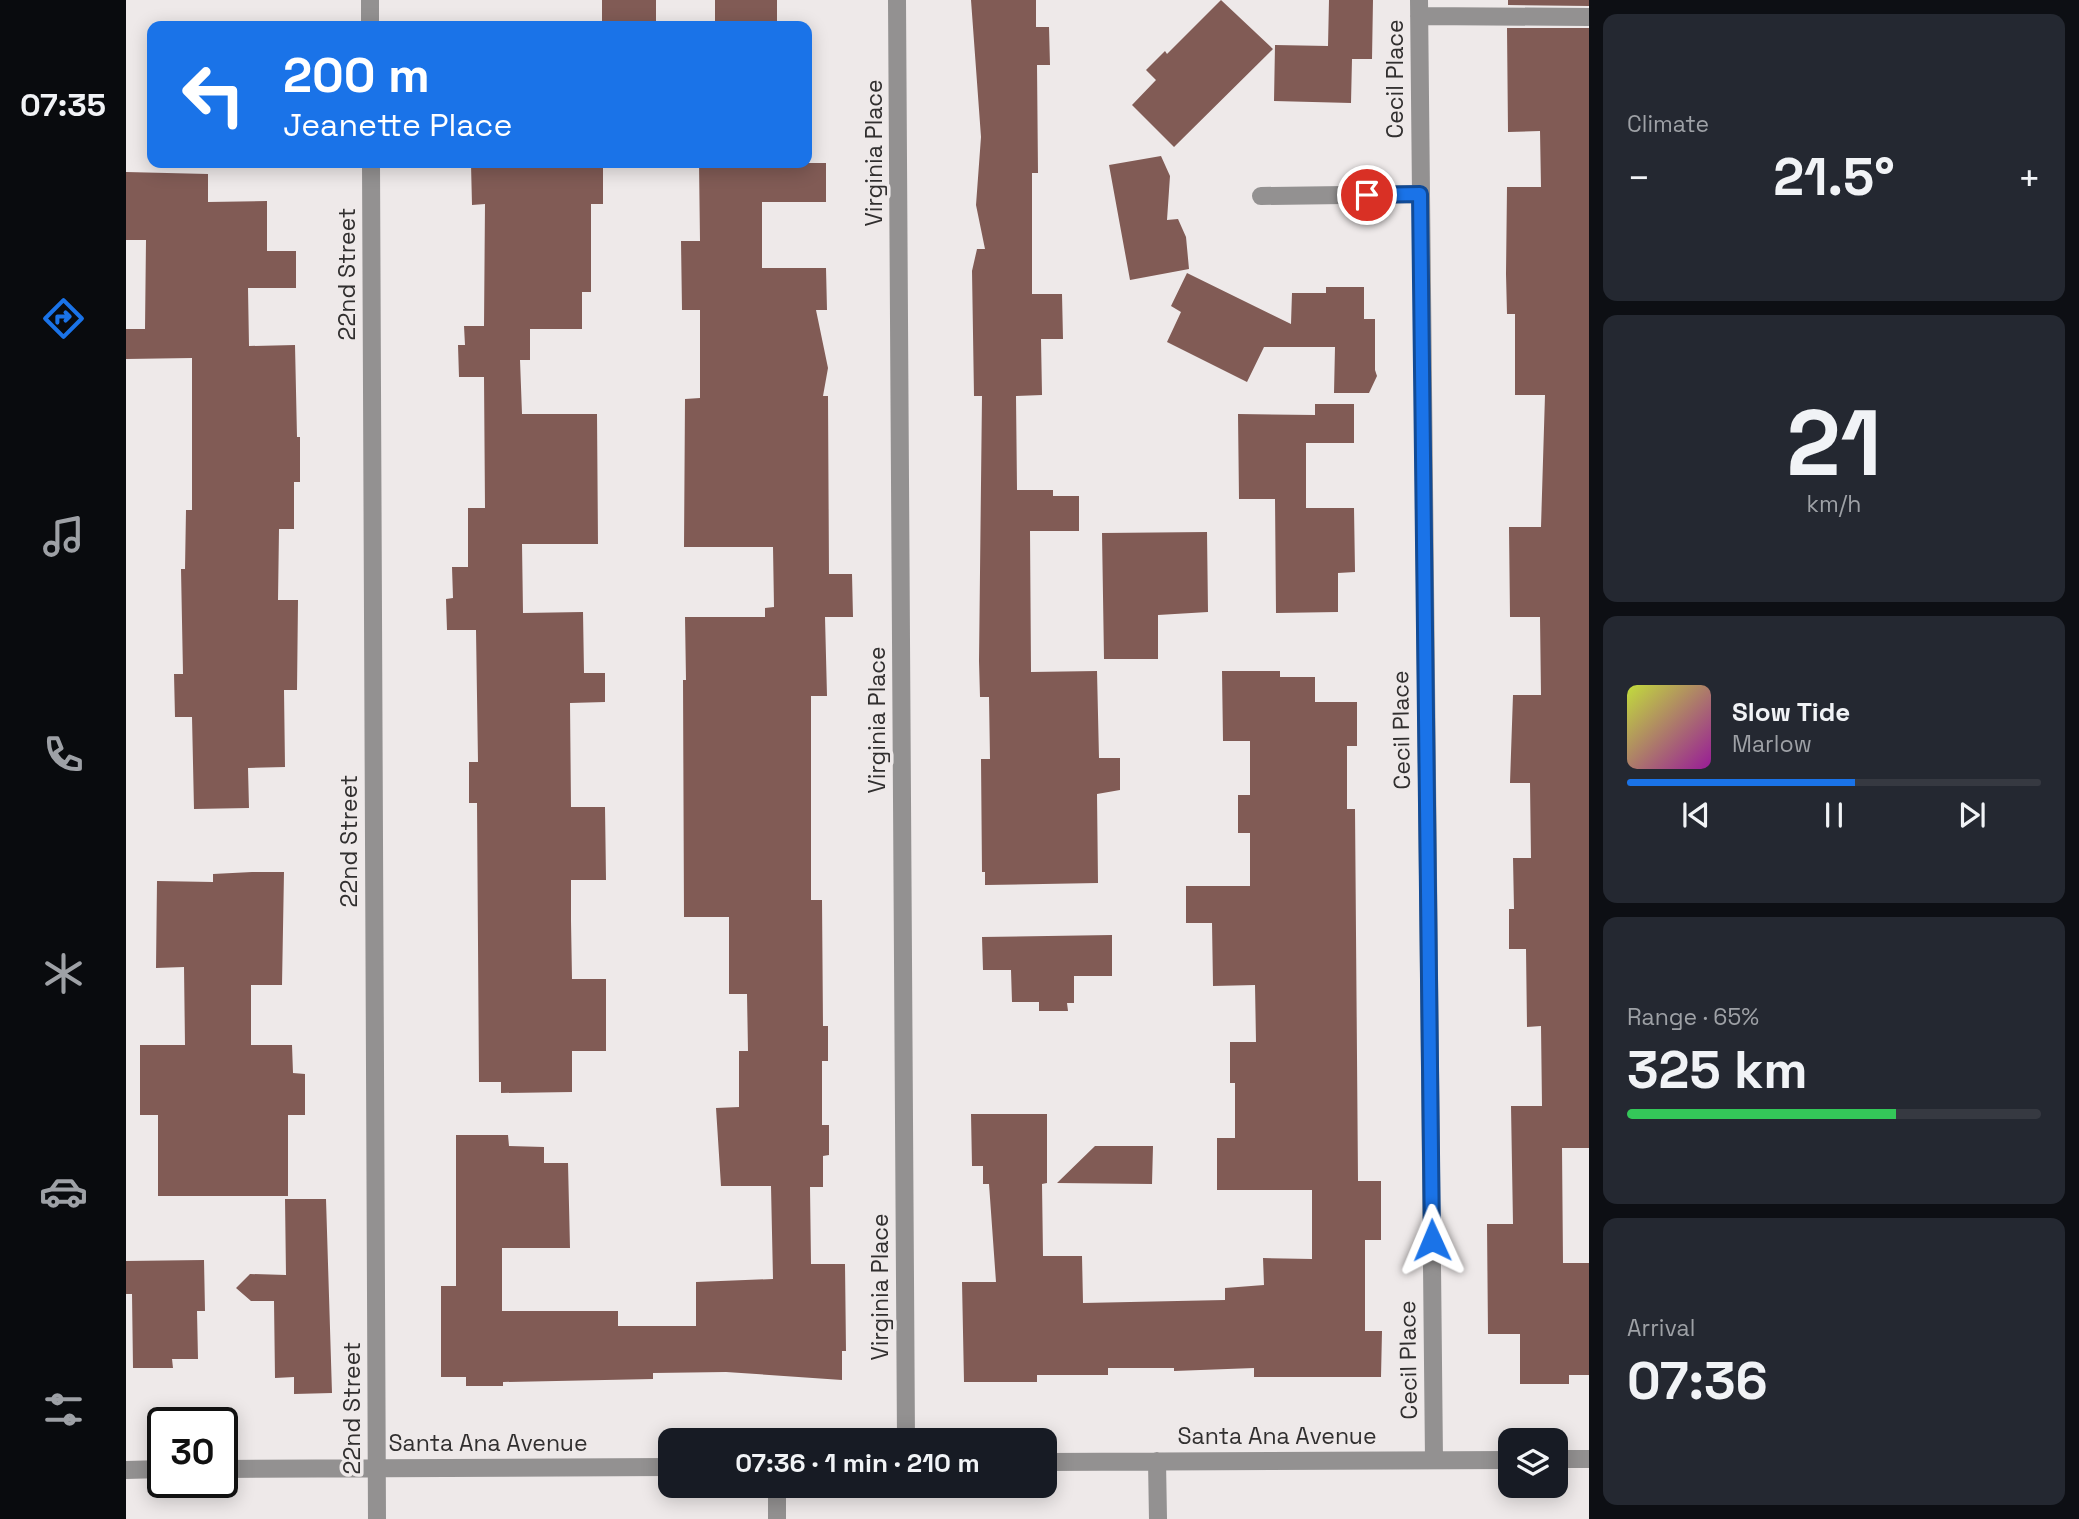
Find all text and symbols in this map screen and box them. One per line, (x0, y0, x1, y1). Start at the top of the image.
street label: Cecil Place (1380, 19, 1410, 139)
text: 200 m (283, 44, 430, 106)
icon: left (168, 49, 259, 140)
street label: Virginia Place (859, 79, 889, 227)
text: 07:35 (20, 85, 106, 125)
text: Jeanette Place (283, 105, 512, 145)
text: Climate (1627, 109, 1709, 139)
text: 21.5° (1773, 144, 1895, 210)
text: − (1627, 154, 1651, 202)
text: + (2017, 154, 2041, 202)
pin (1337, 165, 1397, 225)
icon: arrive (1348, 176, 1386, 214)
street label: 22nd Street (332, 208, 362, 340)
icon: directions (39, 294, 88, 343)
text: 21 (1786, 385, 1882, 502)
text: km/h (1807, 489, 1861, 519)
icon: music (39, 512, 88, 561)
street label: Virginia Place (862, 646, 892, 794)
street label: Cecil Place (1385, 670, 1417, 790)
text: Slow Tide (1732, 695, 1850, 729)
text: Marlow (1732, 729, 1812, 759)
icon: phone (39, 730, 88, 779)
street label: 22nd Street (334, 775, 364, 907)
icon: previous (1677, 796, 1715, 834)
icon: pause (1815, 796, 1853, 834)
icon: next (1953, 796, 1991, 834)
icon: climate (39, 949, 88, 998)
text: Range · 65% (1627, 1002, 1759, 1032)
text: 325 km (1627, 1037, 1808, 1103)
icon: car (39, 1167, 88, 1216)
position arrow (1395, 1203, 1469, 1277)
street label: Virginia Place (865, 1213, 895, 1361)
street label: Cecil Place (1392, 1300, 1424, 1420)
text: Arrival (1627, 1313, 1695, 1343)
street label: 22nd Street (337, 1342, 367, 1474)
text: 07:36 (1627, 1348, 1768, 1414)
icon: filters (39, 1385, 88, 1434)
speed limit sign: 30 (147, 1407, 238, 1498)
street label: Santa Ana Avenue (1177, 1421, 1377, 1451)
street label: Santa Ana Avenue (388, 1428, 588, 1458)
map controls (1498, 1428, 1568, 1498)
button: layers (1498, 1428, 1568, 1498)
text: 07:36 · 1 min · 210 m (735, 1446, 980, 1480)

